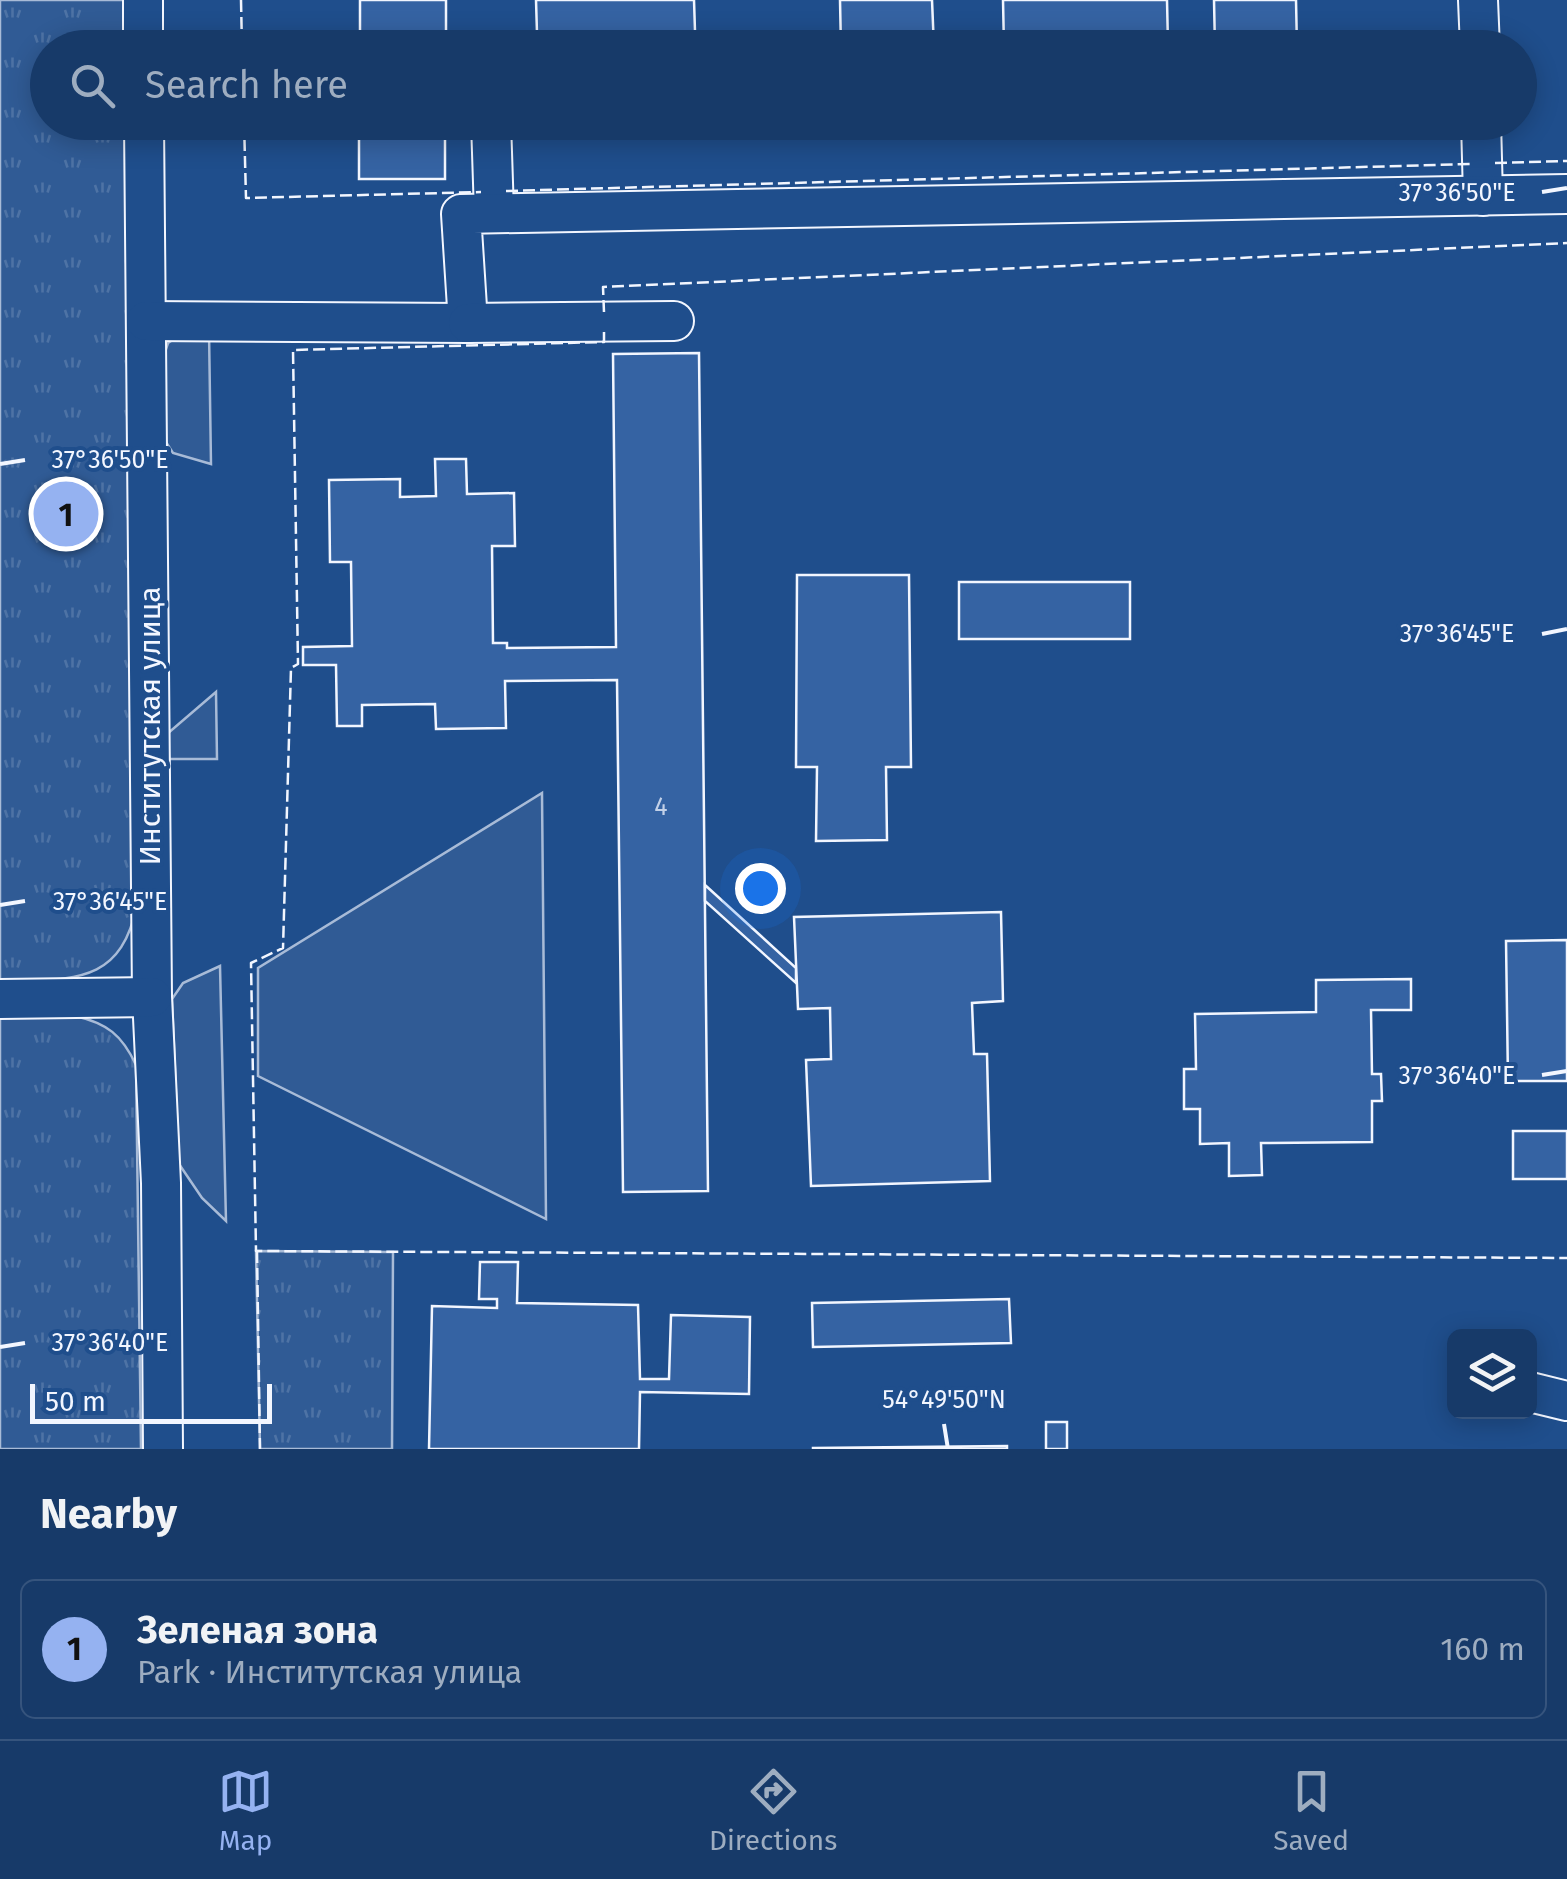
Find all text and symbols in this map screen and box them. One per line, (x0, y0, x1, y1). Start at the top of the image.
search box (30, 30, 1537, 140)
icon: search (65, 58, 120, 113)
text: Search here (145, 62, 348, 108)
text: 37°36'50"E (1398, 178, 1516, 208)
text: 37°36'50"E (51, 445, 169, 475)
pin: 1 (34, 476, 98, 552)
street label: Институтская улица (132, 586, 168, 866)
text: 37°36'45"E (1400, 619, 1514, 649)
house number: 4 (654, 792, 668, 822)
your location (735, 863, 786, 914)
text: 37°36'45"E (53, 887, 167, 917)
text: 37°36'40"E (1399, 1061, 1515, 1091)
text: 37°36'40"E (52, 1328, 168, 1358)
map controls (1447, 1329, 1537, 1419)
button: layers (1447, 1329, 1537, 1419)
scale bar (30, 1379, 272, 1424)
text: 50 m (45, 1385, 106, 1418)
text: 54°49'50"N (882, 1385, 1006, 1415)
text: Nearby (40, 1489, 177, 1539)
text: Зеленая зона (137, 1607, 378, 1653)
text: 1 (67, 1630, 82, 1668)
text: 160 m (1440, 1630, 1525, 1668)
text: Park · Институтская улица (137, 1653, 522, 1691)
tab: Map (218, 1764, 273, 1857)
tab: Directions (709, 1764, 837, 1857)
tab: Saved (1273, 1764, 1349, 1857)

